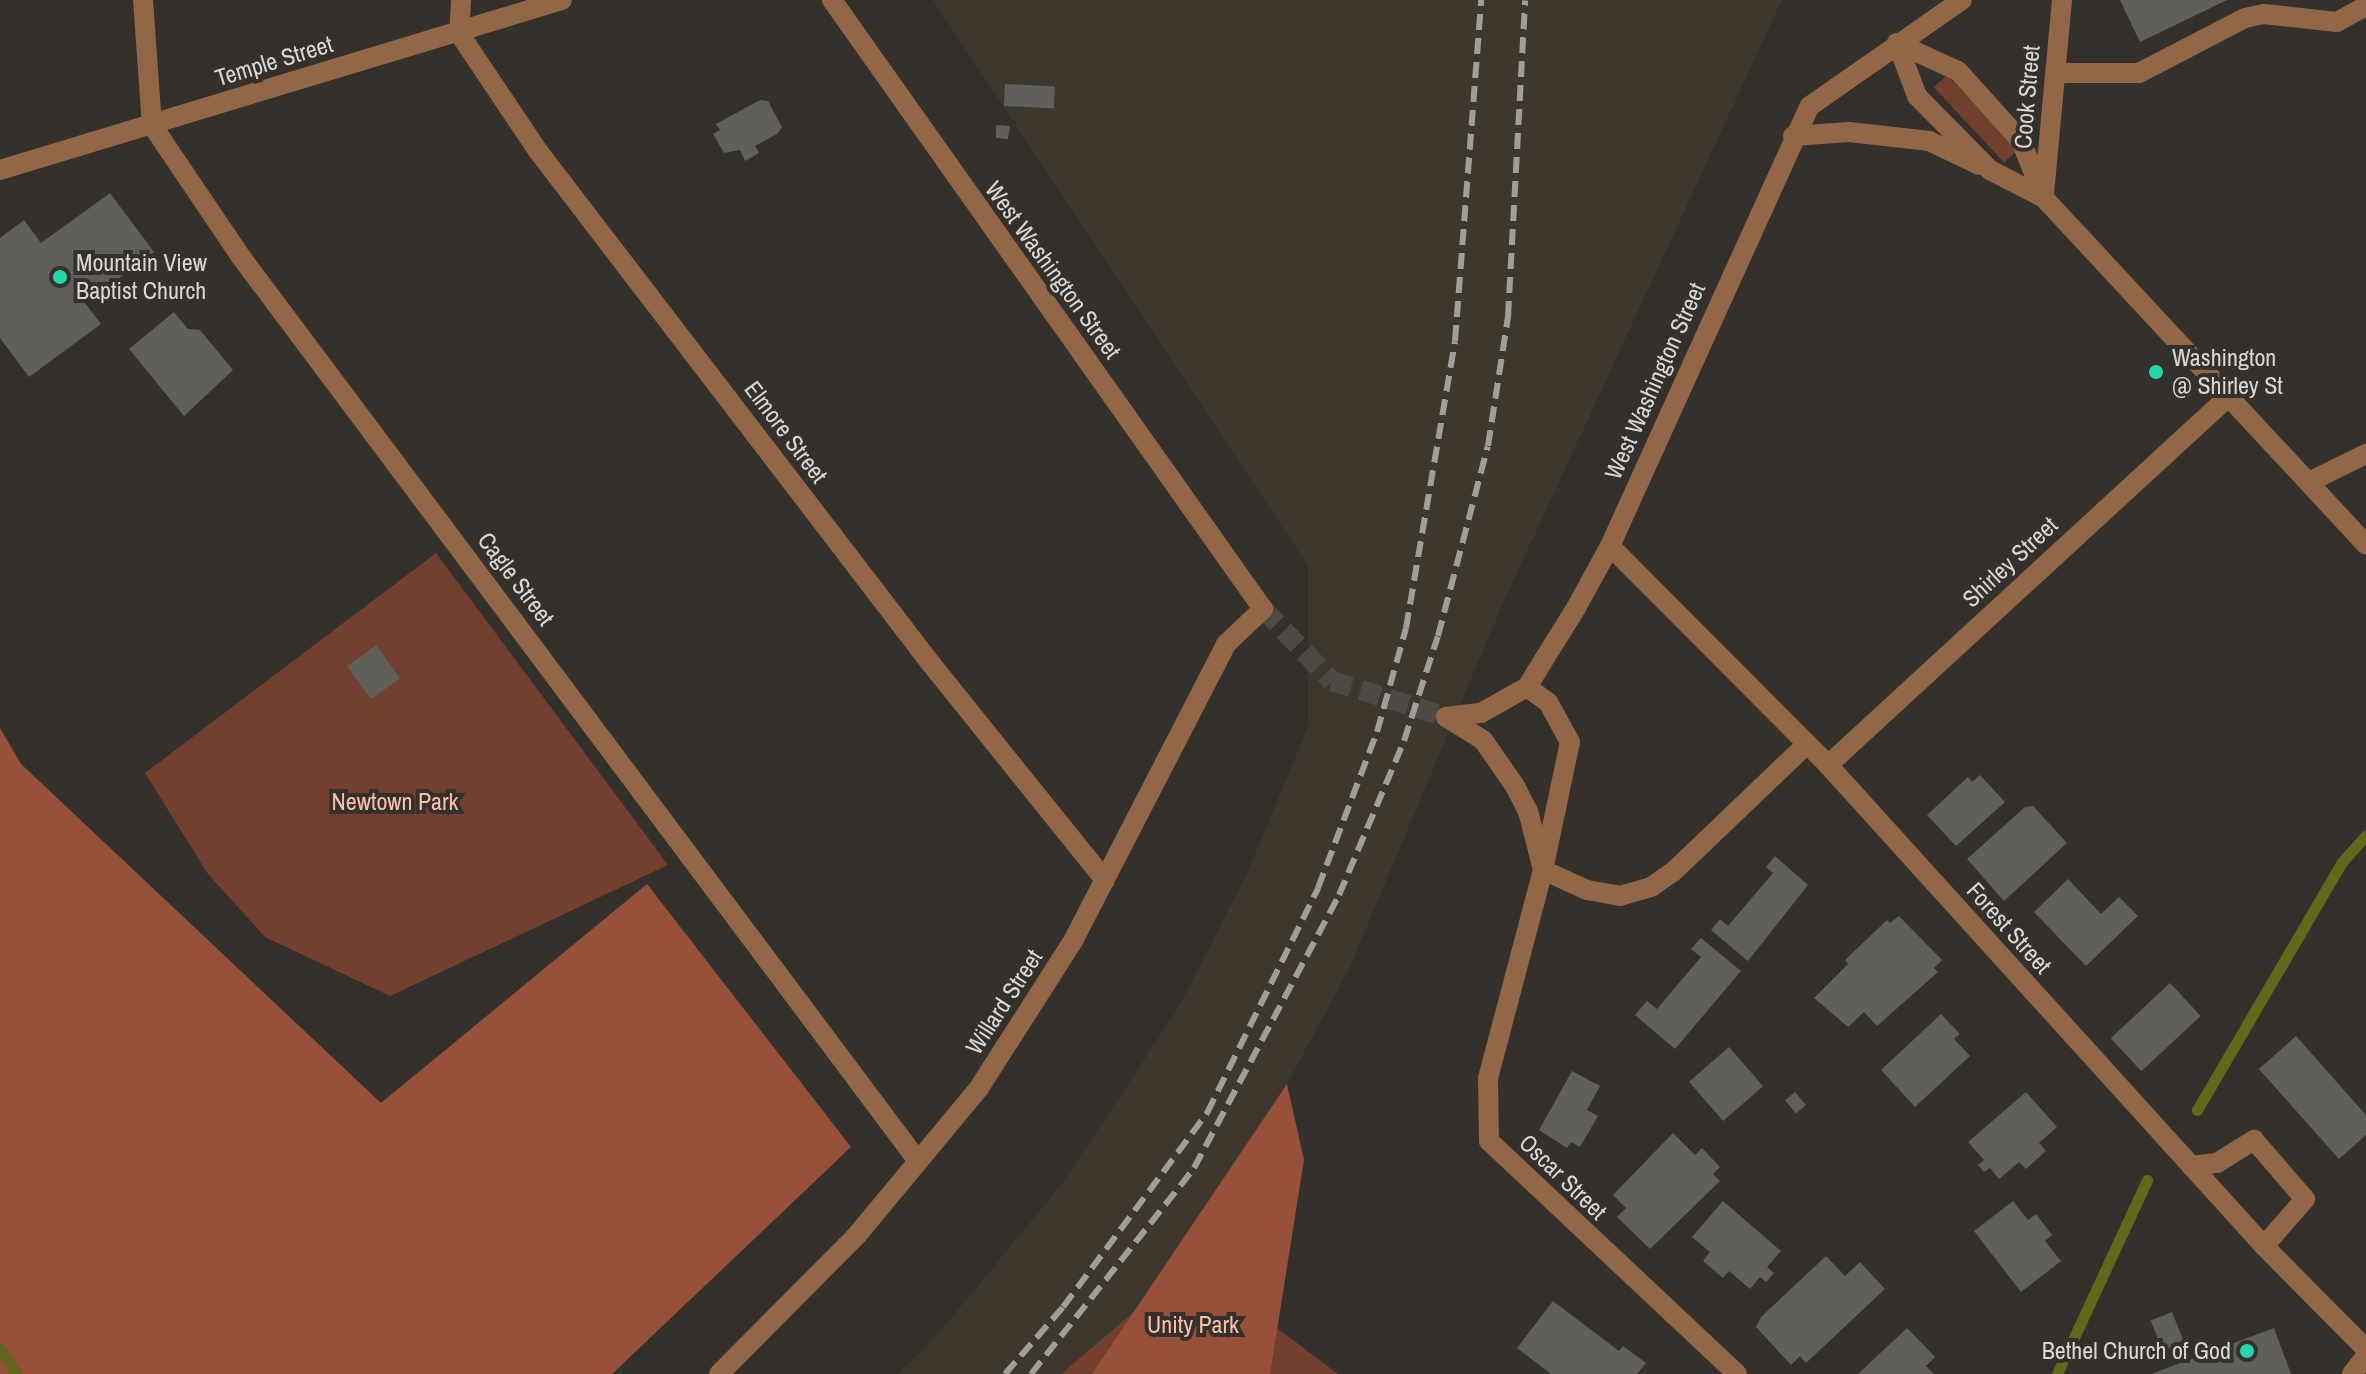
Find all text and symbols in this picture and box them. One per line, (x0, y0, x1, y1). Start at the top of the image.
street label: Temple Street (212, 29, 336, 93)
street label: Cook Street (2008, 44, 2046, 150)
street label: West Washington Street (979, 176, 1127, 364)
place label: Mountain View Baptist Church (76, 249, 207, 305)
marker: Mountain View Baptist Church (51, 268, 69, 286)
street label: West Washington Street (1599, 278, 1711, 484)
place label: Washington @ Shirley St (2172, 344, 2283, 400)
marker: Washington @ Shirley St (2147, 363, 2165, 381)
street label: Elmore Street (738, 375, 834, 489)
street label: Shirley Street (1957, 511, 2063, 613)
street label: Cagle Street (472, 527, 560, 631)
park label: Newtown Park (332, 788, 458, 816)
street label: Forest Street (1961, 876, 2057, 980)
street label: Willard Street (959, 944, 1049, 1060)
street label: Oscar Street (1513, 1128, 1613, 1226)
park label: Unity Park (1147, 1311, 1239, 1339)
place label: Bethel Church of God (2042, 1337, 2231, 1365)
marker: Bethel Church of God (2238, 1342, 2256, 1360)

